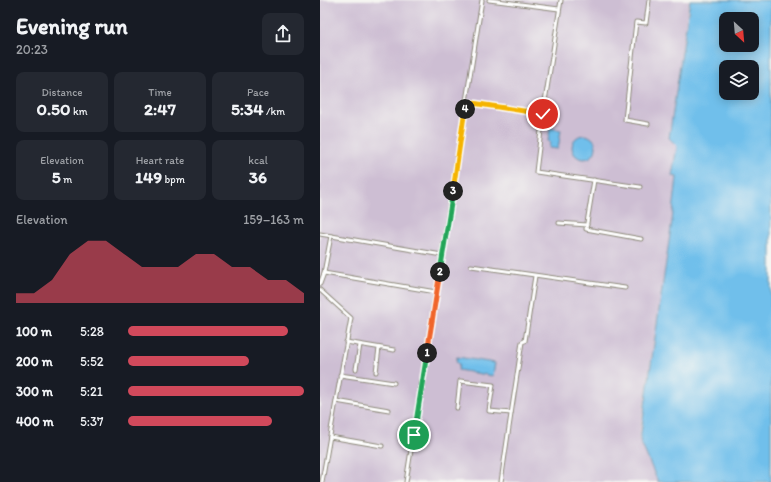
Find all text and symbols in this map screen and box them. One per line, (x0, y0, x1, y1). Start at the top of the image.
north arrow (719, 12, 759, 52)
map controls (719, 12, 759, 100)
text: Evening run (16, 13, 128, 40)
button: share (262, 13, 304, 55)
text: 20:23 (16, 42, 48, 57)
button: layers (719, 60, 759, 100)
text: Distance (41, 86, 83, 99)
text: Time (148, 86, 172, 99)
text: Pace (247, 86, 269, 99)
pin (526, 97, 560, 131)
text: 0.50 (36, 99, 71, 119)
text: 2:47 (144, 99, 176, 119)
text: 5:34 (231, 99, 263, 119)
pin: 4 (455, 99, 475, 119)
text: 4 (462, 102, 468, 115)
icon: check (532, 103, 554, 125)
text: km (71, 105, 88, 118)
text: /km (263, 105, 285, 118)
text: Elevation (40, 154, 84, 167)
text: Heart rate (136, 154, 184, 167)
text: kcal (248, 154, 268, 167)
text: 5 (52, 167, 61, 187)
text: 149 (135, 167, 162, 187)
text: 36 (249, 167, 267, 187)
text: m (61, 173, 72, 186)
text: bpm (162, 173, 185, 186)
pin: 3 (443, 181, 463, 201)
text: 3 (450, 184, 456, 197)
text: Elevation (16, 212, 68, 227)
text: 159–163 m (243, 212, 304, 227)
pin: 2 (430, 262, 450, 282)
text: 2 (437, 265, 443, 278)
text: 100 m (16, 324, 52, 339)
text: 5:28 (80, 324, 104, 339)
pin: 1 (417, 343, 437, 363)
text: 1 (424, 346, 430, 359)
text: 200 m (16, 354, 53, 369)
text: 5:52 (80, 354, 104, 369)
text: 300 m (16, 384, 53, 399)
text: 5:21 (80, 384, 103, 399)
text: 400 m (16, 414, 54, 429)
text: 5:37 (80, 414, 104, 429)
pin (397, 418, 431, 452)
icon: arrive (403, 424, 425, 446)

